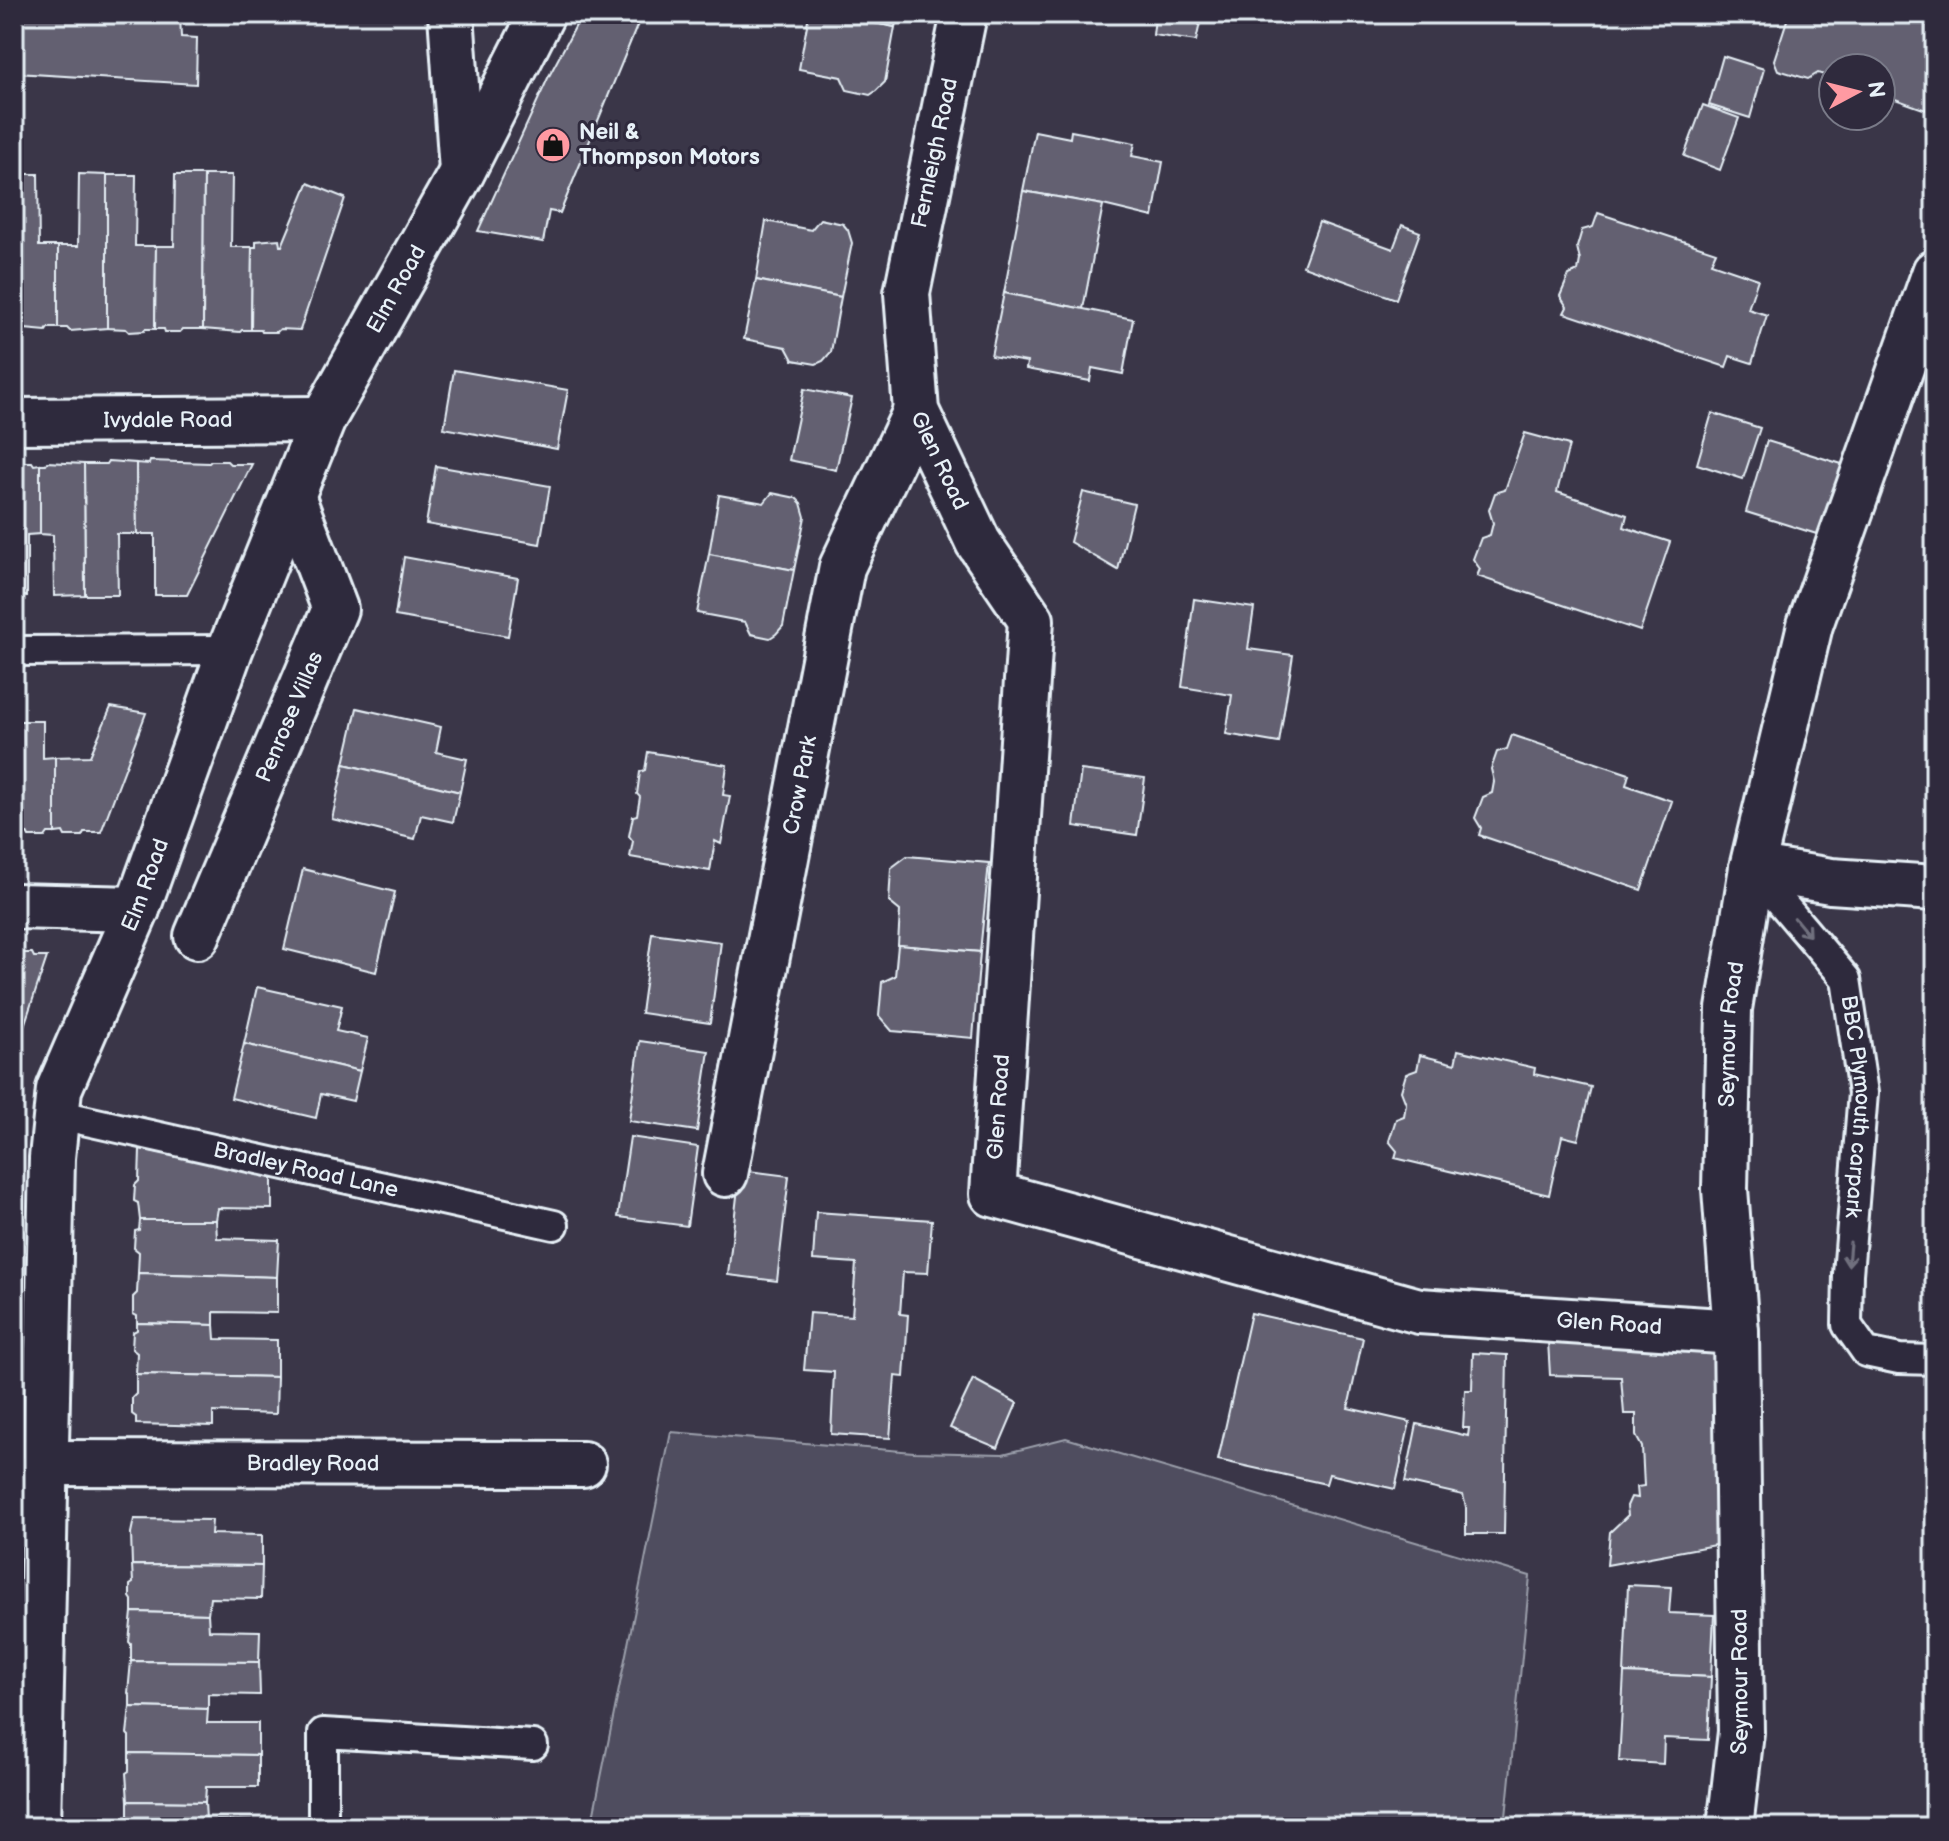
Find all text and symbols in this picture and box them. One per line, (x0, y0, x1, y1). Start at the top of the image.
north arrow (1817, 52, 1897, 132)
street label: Fernleigh Road (906, 75, 964, 231)
text: N (1861, 80, 1890, 100)
place label: Neil & Thompson Motors (579, 119, 760, 171)
shop icon: Neil & Thompson Motors (534, 126, 572, 164)
street label: Elm Road (361, 240, 432, 338)
street label: Ivydale Road (103, 406, 233, 434)
street label: Glen Road (905, 407, 974, 514)
street label: Penrose Villas (250, 647, 329, 786)
street label: Crow Park (777, 733, 823, 837)
street label: Elm Road (115, 835, 175, 936)
one-way arrow (1793, 917, 1811, 937)
street label: Seymour Road (1713, 960, 1750, 1107)
street label: BBC Plymouth carpark (1835, 993, 1876, 1219)
street label: Glen Road (982, 1053, 1016, 1161)
street label: Bradley Road Lane (211, 1136, 401, 1203)
one-way arrow (1842, 1240, 1857, 1267)
street label: Glen Road (1555, 1307, 1663, 1341)
street label: Bradley Road (247, 1450, 379, 1477)
street label: Seymour Road (1725, 1608, 1755, 1756)

